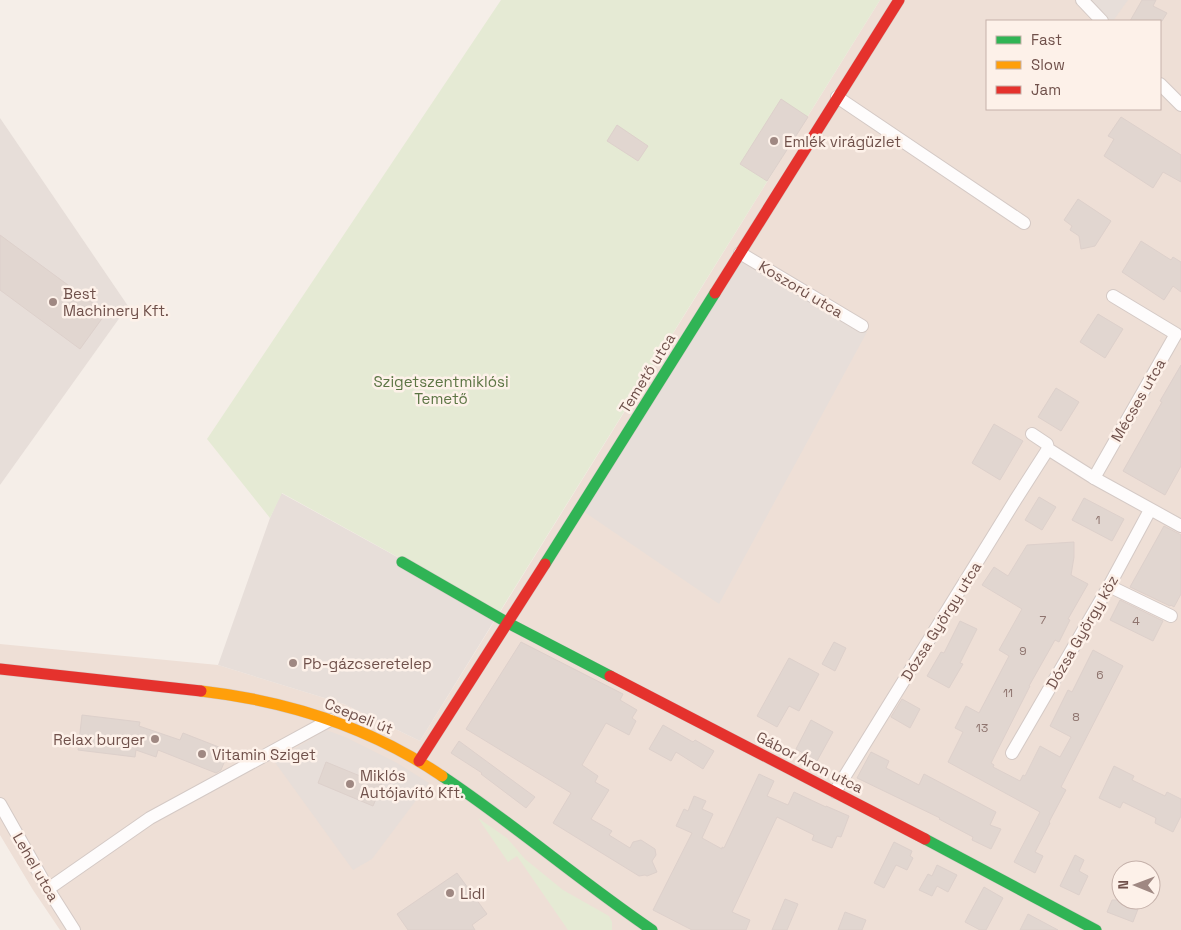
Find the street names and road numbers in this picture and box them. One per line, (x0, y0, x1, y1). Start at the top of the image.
street label: Koszorú utca (755, 256, 847, 322)
street label: Temető utca (615, 329, 679, 417)
street label: Mécses utca (1107, 355, 1170, 445)
street label: Dózsa György utca (897, 558, 986, 684)
street label: Dózsa György köz (1042, 572, 1122, 692)
street label: Csepeli út (322, 694, 396, 738)
street label: Gábor Áron utca (753, 727, 867, 797)
street label: Lehel utca (9, 829, 63, 905)

